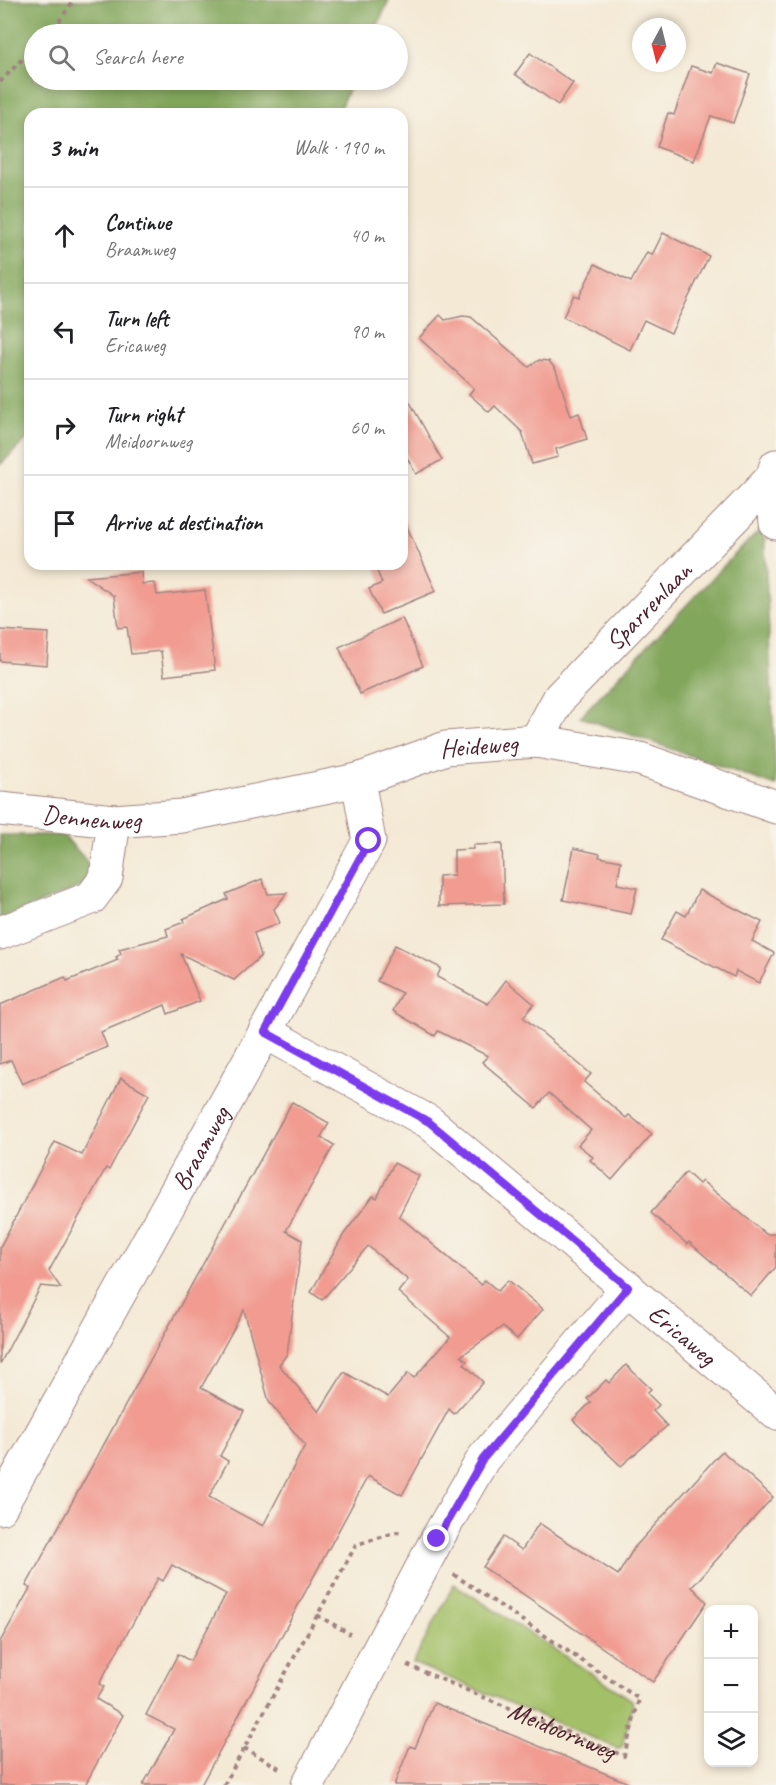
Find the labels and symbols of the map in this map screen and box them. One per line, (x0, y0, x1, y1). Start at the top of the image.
north arrow (632, 18, 686, 72)
street label: Sparrenlaan (598, 554, 700, 658)
street label: Heideweg (439, 726, 521, 765)
street label: Dennenweg (41, 798, 144, 838)
route start (355, 827, 381, 853)
street label: Braamweg (164, 1099, 238, 1196)
street label: Ericaweg (641, 1297, 724, 1374)
route end (423, 1525, 449, 1551)
street label: Meidoornweg (503, 1693, 622, 1768)

